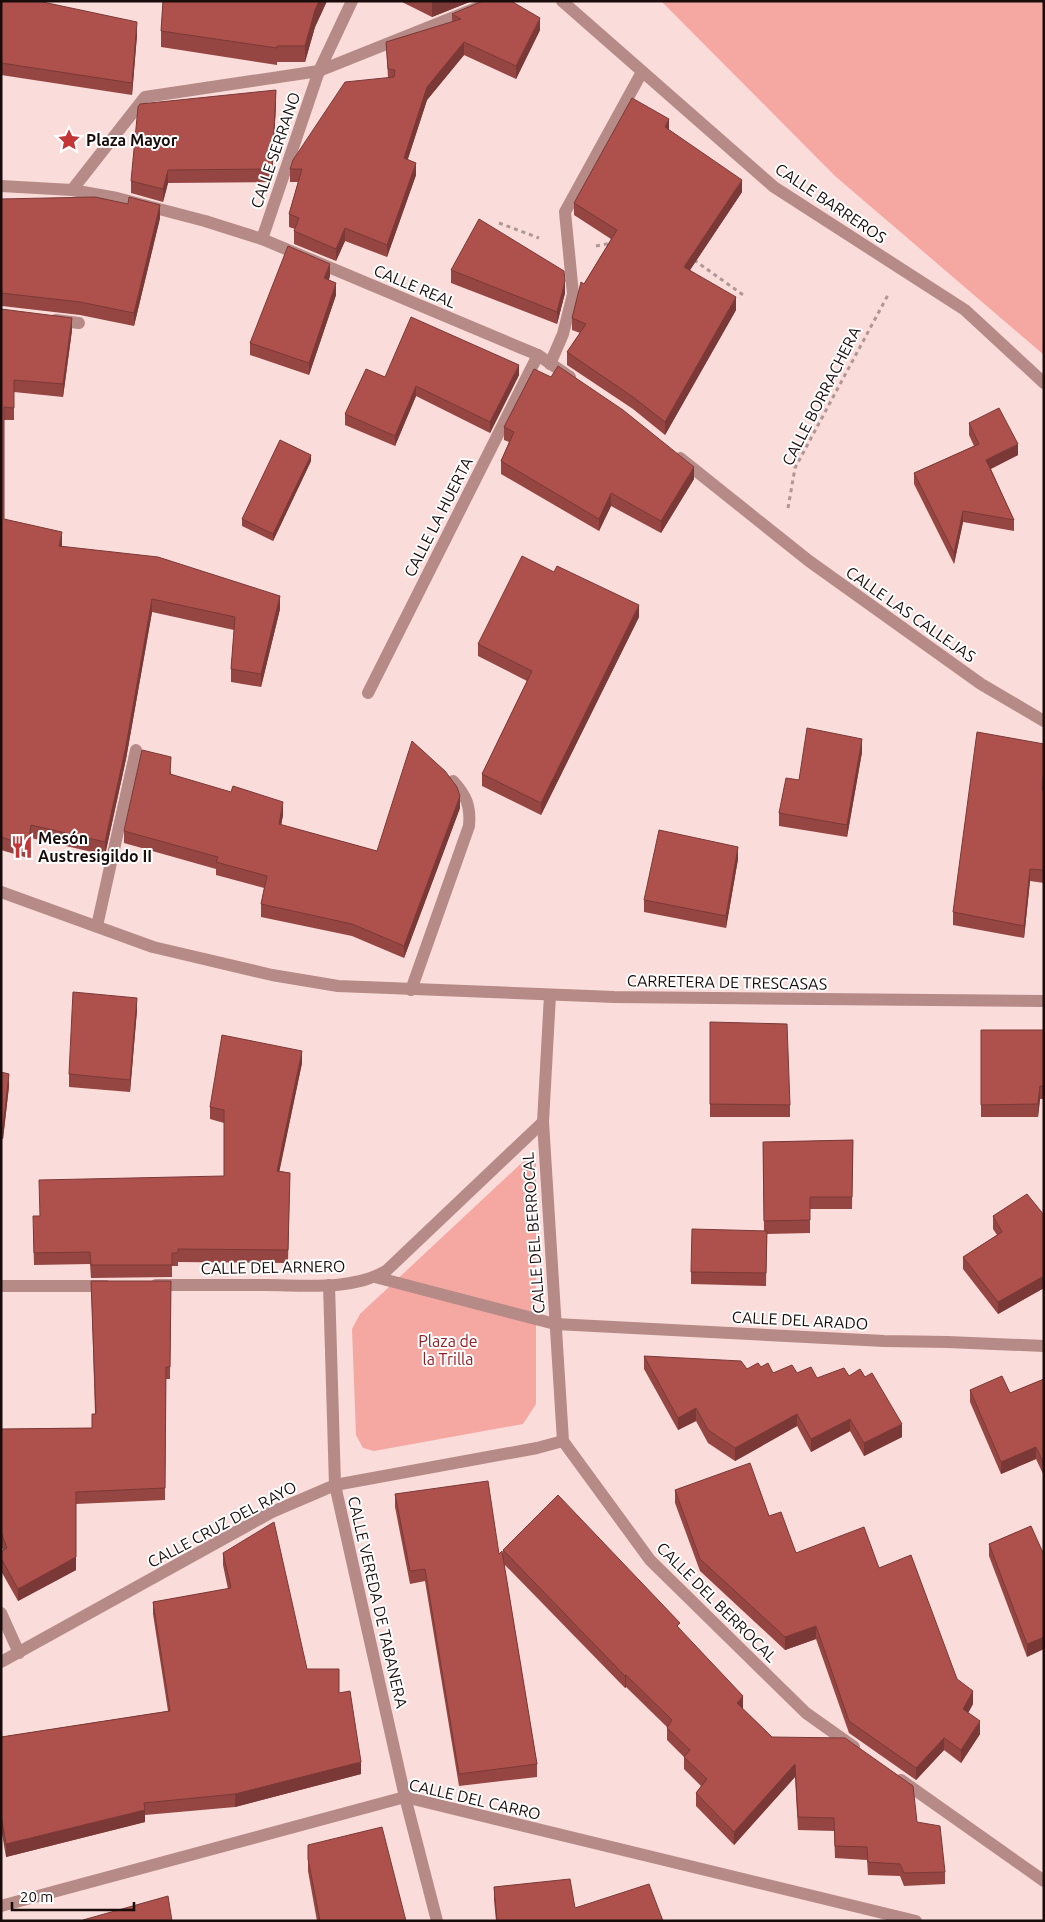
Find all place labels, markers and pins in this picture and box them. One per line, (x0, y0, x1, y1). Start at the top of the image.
place icon: Plaza Mayor (56, 127, 82, 153)
place label: Plaza Mayor (86, 131, 178, 149)
place label: Mesón Austresigildo II (38, 829, 152, 865)
restaurant icon: Mesón Austresigildo II (9, 834, 35, 860)

